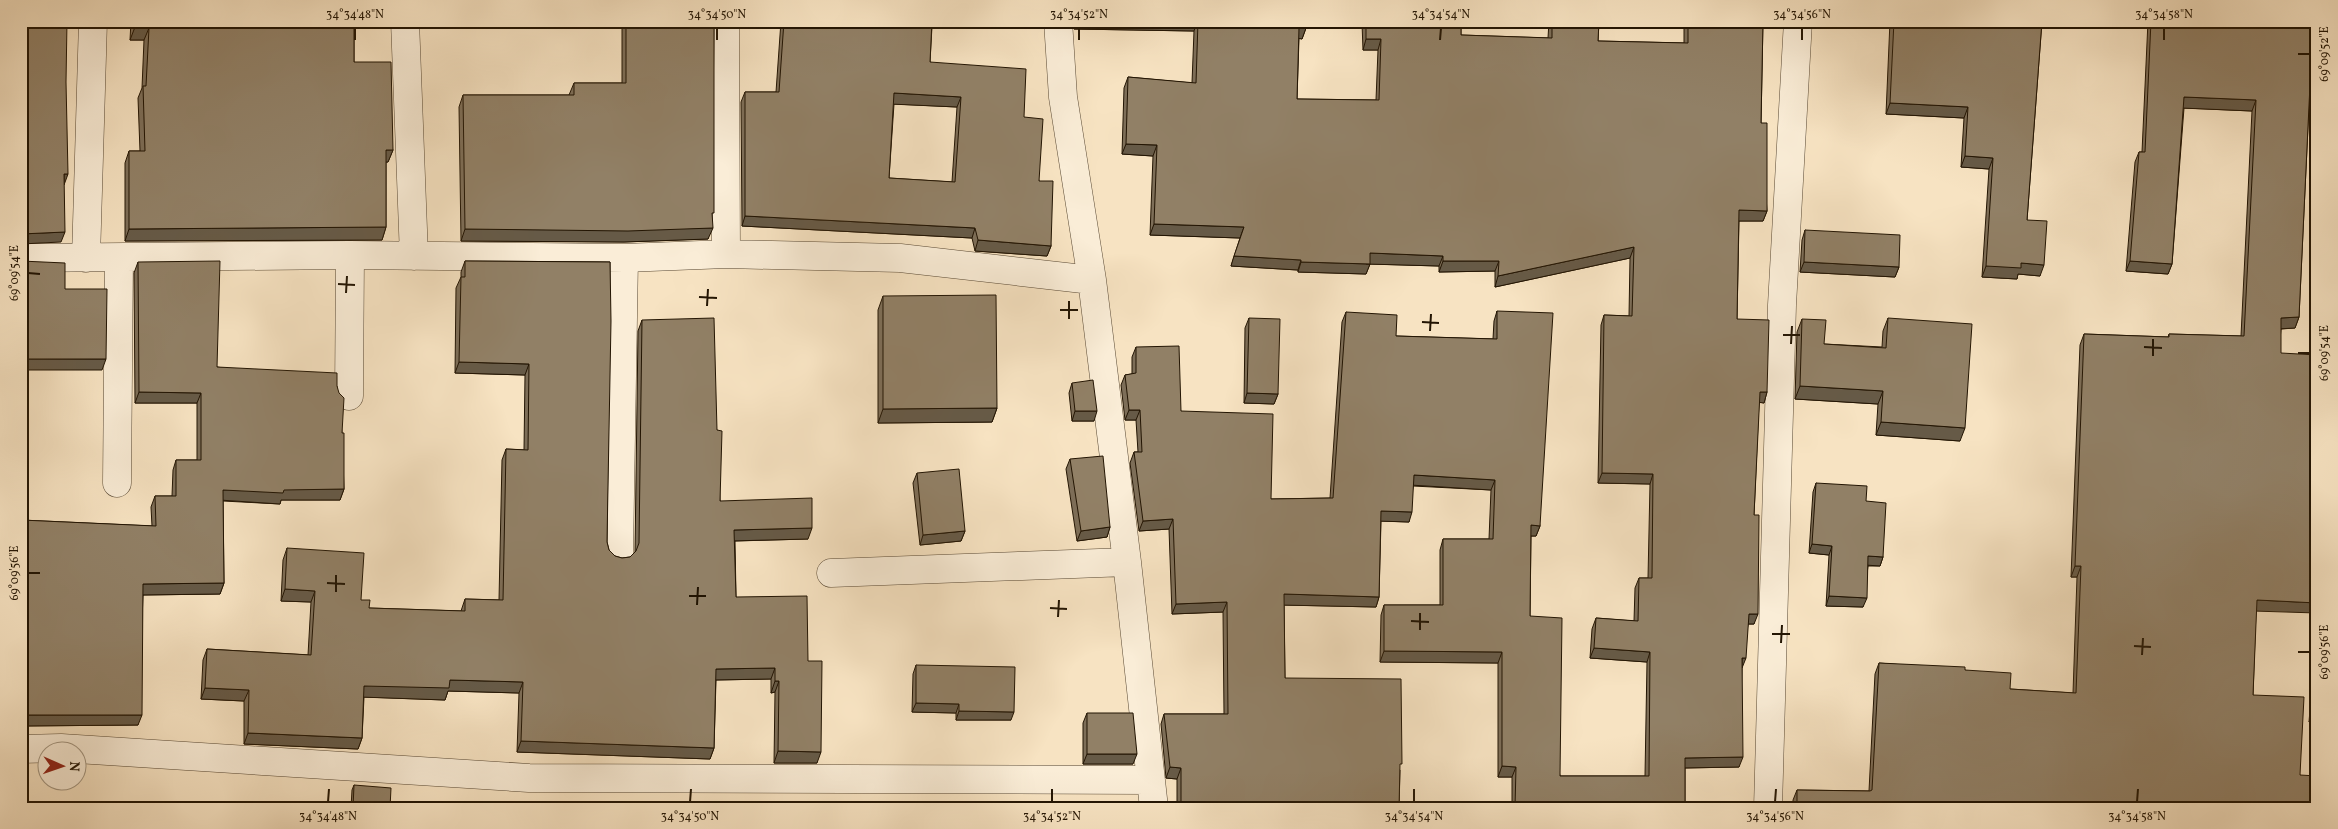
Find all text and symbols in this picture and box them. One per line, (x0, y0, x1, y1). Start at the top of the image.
text: 34°34'48"N (326, 7, 384, 23)
text: 34°34'50"N (688, 7, 746, 23)
text: 34°34'52"N (1050, 7, 1108, 23)
text: 34°34'54"N (1412, 7, 1470, 23)
text: 34°34'56"N (1773, 7, 1831, 23)
text: 34°34'58"N (2135, 7, 2193, 23)
text: 69°09'52"E (2317, 26, 2333, 82)
text: 69°09'54"E (7, 245, 23, 301)
text: 69°09'54"E (2317, 325, 2333, 381)
text: 69°09'56"E (7, 545, 23, 601)
text: 69°09'56"E (2317, 624, 2333, 680)
north arrow (38, 742, 88, 792)
text: N (64, 761, 83, 772)
text: 34°34'48"N (299, 809, 357, 825)
text: 34°34'50"N (661, 809, 719, 825)
text: 34°34'52"N (1023, 809, 1081, 825)
text: 34°34'54"N (1385, 809, 1443, 825)
text: 34°34'56"N (1746, 809, 1804, 825)
text: 34°34'58"N (2108, 809, 2166, 825)

